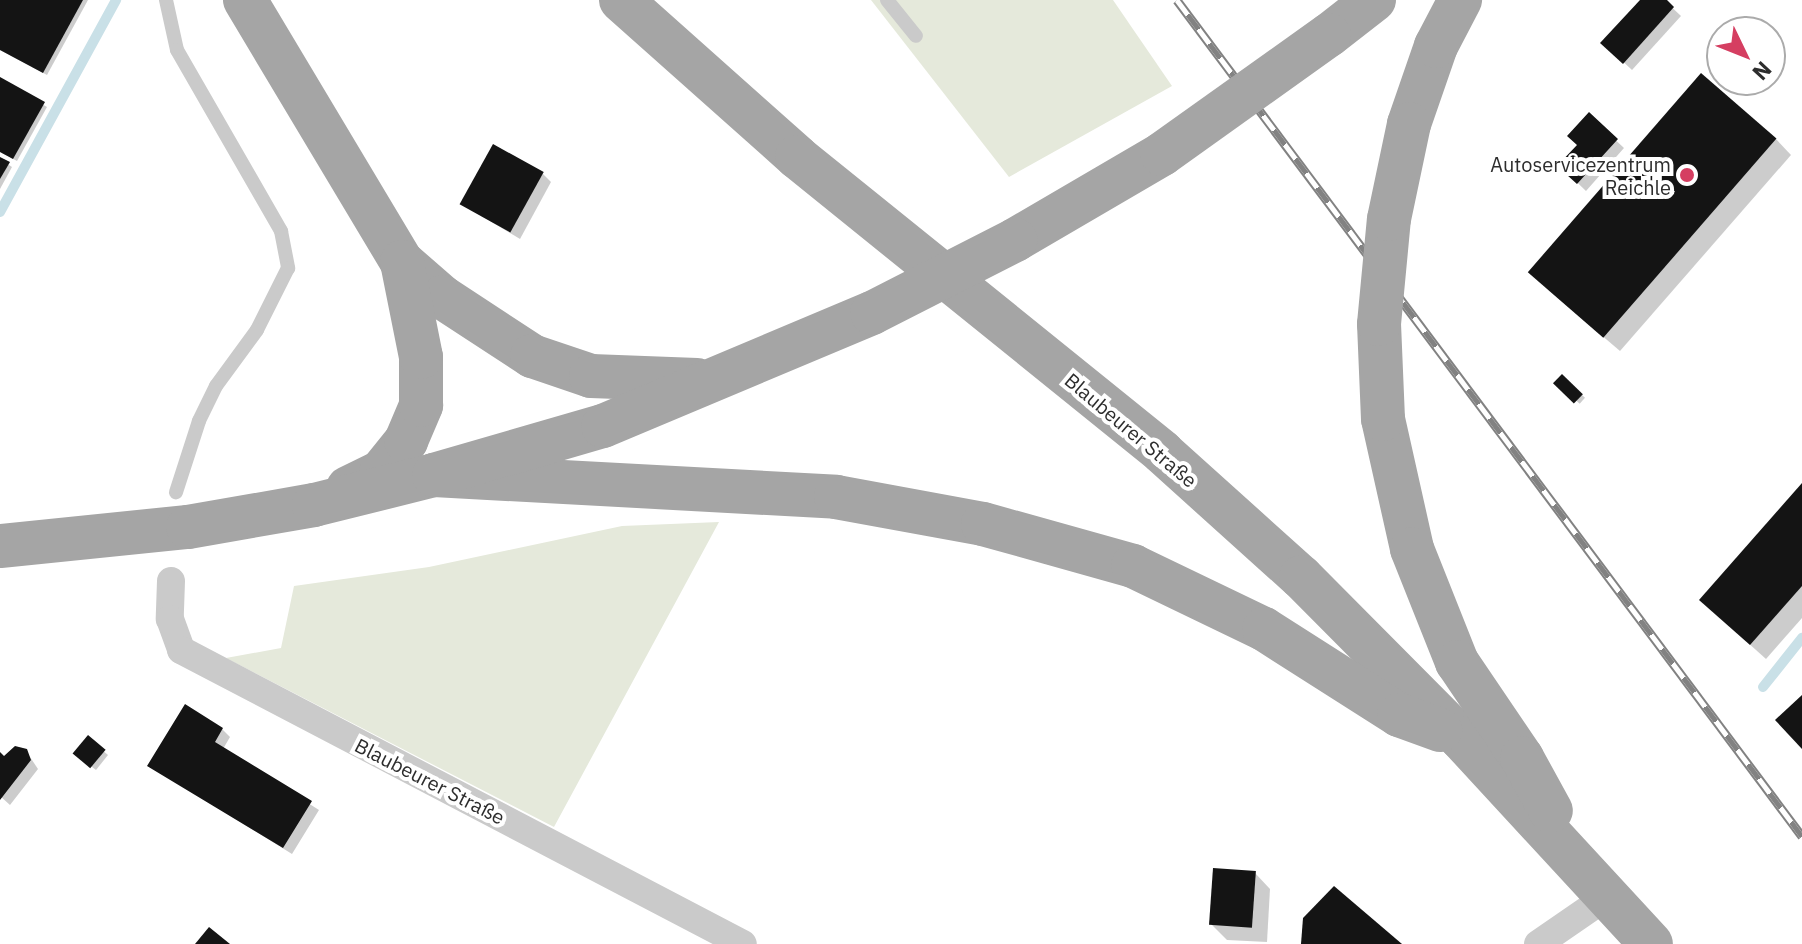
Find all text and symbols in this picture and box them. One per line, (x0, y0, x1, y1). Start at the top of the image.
north arrow (1706, 16, 1786, 96)
text: N (1746, 56, 1778, 87)
place label: Autoservicezentrum Reichle (1490, 152, 1671, 199)
marker: Autoservicezentrum Reichle (1678, 166, 1696, 184)
street label: Blaubeurer Straße (1060, 368, 1202, 492)
street label: Blaubeurer Straße (351, 733, 509, 829)

